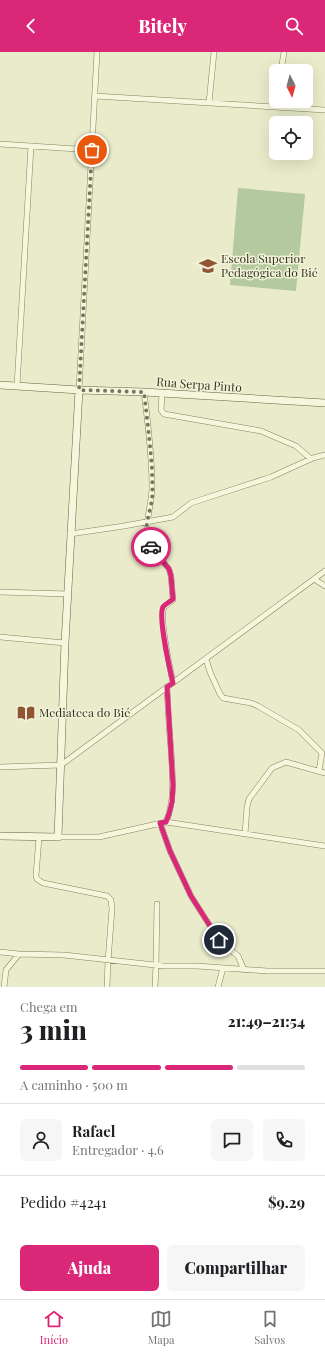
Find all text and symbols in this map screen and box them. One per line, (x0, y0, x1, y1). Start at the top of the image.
text: Bitely (138, 14, 187, 38)
icon: back (20, 15, 42, 37)
icon: search (283, 15, 305, 37)
north arrow (269, 64, 313, 108)
map controls (269, 64, 313, 160)
button: locate (269, 116, 313, 160)
pin (75, 133, 109, 167)
icon: bag (81, 139, 103, 161)
place label: Escola Superior Pedagógica do Bié (221, 250, 318, 280)
school or university icon: Escola Superior Pedagógica do Bié (198, 256, 218, 276)
street label: Rua Serpa Pinto (156, 373, 243, 395)
courier (131, 527, 171, 567)
icon: car (140, 536, 162, 558)
library icon: Mediateca do Bié (16, 703, 36, 723)
place label: Mediateca do Bié (39, 704, 130, 720)
pin (202, 923, 236, 957)
icon: home (208, 929, 230, 951)
text: Chega em (20, 998, 78, 1015)
text: 21:49–21:54 (227, 1011, 305, 1031)
text: 3 min (20, 1012, 87, 1047)
text: A caminho · 500 m (20, 1076, 128, 1093)
button: person (20, 1119, 62, 1161)
button: chat (211, 1119, 253, 1161)
button: phone (263, 1119, 305, 1161)
text: Rafael (72, 1121, 115, 1141)
text: Entregador · 4.6 (72, 1141, 164, 1158)
text: Pedido #4241 (20, 1192, 107, 1212)
text: $9.29 (268, 1192, 305, 1212)
button: Ajuda (20, 1245, 159, 1291)
button: Compartilhar (167, 1245, 305, 1291)
tab: Início (40, 1308, 68, 1347)
tab: Mapa (148, 1308, 175, 1347)
tab: Salvos (254, 1308, 285, 1347)

